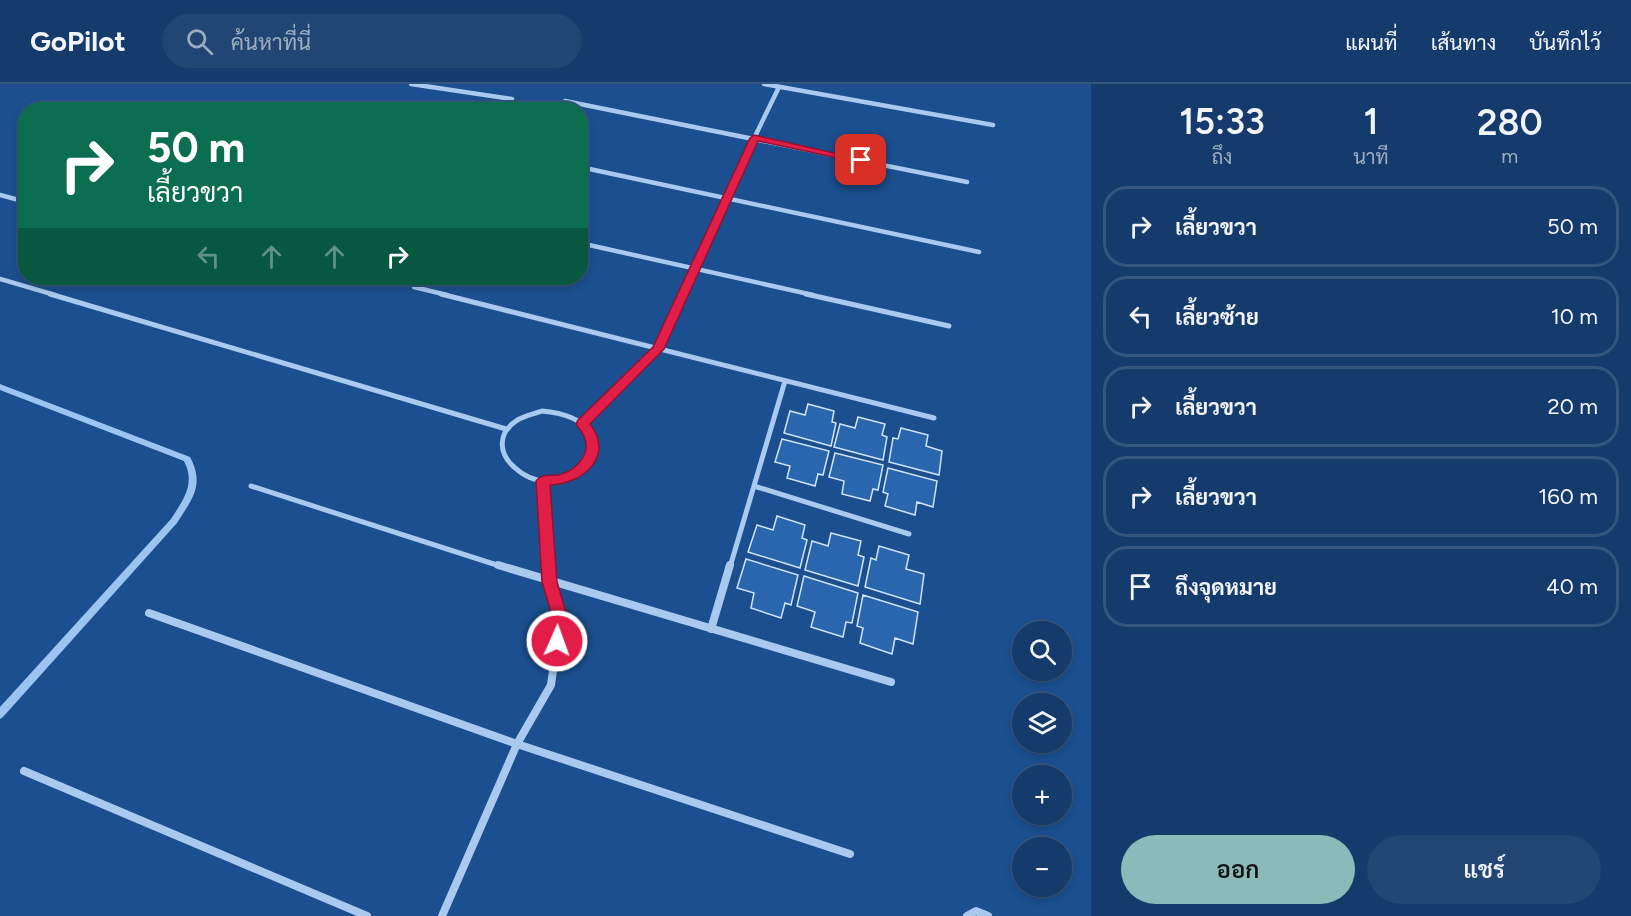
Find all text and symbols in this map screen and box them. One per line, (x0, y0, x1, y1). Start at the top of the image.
search box (162, 14, 582, 68)
text: GoPilot (30, 24, 126, 58)
icon: search (183, 25, 216, 58)
text: ค้นหาที่นี่ (231, 29, 311, 56)
text: แผนที่ (1345, 30, 1398, 55)
text: เส้นทาง (1431, 30, 1496, 55)
text: บันทึกไว้ (1529, 30, 1601, 55)
text: 15:33 (1179, 100, 1265, 143)
text: 1 (1363, 100, 1378, 143)
text: 280 (1477, 101, 1543, 144)
text: 50 m (147, 122, 245, 173)
icon: right (48, 126, 126, 204)
pin (835, 134, 886, 185)
icon: arrive (844, 143, 877, 176)
text: m (1501, 144, 1518, 168)
text: ถึง (1212, 145, 1232, 169)
text: นาที (1353, 145, 1389, 169)
text: เลี้ยวขวา (147, 176, 243, 209)
icon: right (1124, 210, 1157, 243)
text: 50 m (1547, 213, 1598, 240)
text: เลี้ยวขวา (1175, 214, 1257, 241)
icon: left (192, 240, 225, 273)
icon: ahead (255, 240, 288, 273)
icon: ahead (318, 240, 351, 273)
icon: right (381, 240, 414, 273)
icon: left (1124, 300, 1157, 333)
text: 10 m (1551, 303, 1598, 330)
text: เลี้ยวซ้าย (1175, 304, 1259, 331)
icon: right (1124, 390, 1157, 423)
text: 20 m (1547, 393, 1598, 420)
text: เลี้ยวขวา (1175, 394, 1257, 421)
icon: right (1124, 480, 1157, 513)
text: 160 m (1538, 483, 1598, 510)
text: เลี้ยวขวา (1175, 484, 1257, 511)
icon: arrive (1124, 570, 1157, 603)
text: 40 m (1546, 573, 1598, 600)
text: ถึงจุดหมาย (1175, 574, 1277, 601)
position arrow (525, 609, 589, 673)
map controls (1012, 621, 1072, 897)
button: search (1012, 621, 1072, 681)
button: layers (1012, 693, 1072, 753)
button: + (1012, 765, 1072, 825)
button: ออก (1121, 835, 1355, 904)
button: แชร์ (1367, 835, 1601, 904)
button: − (1012, 837, 1072, 897)

